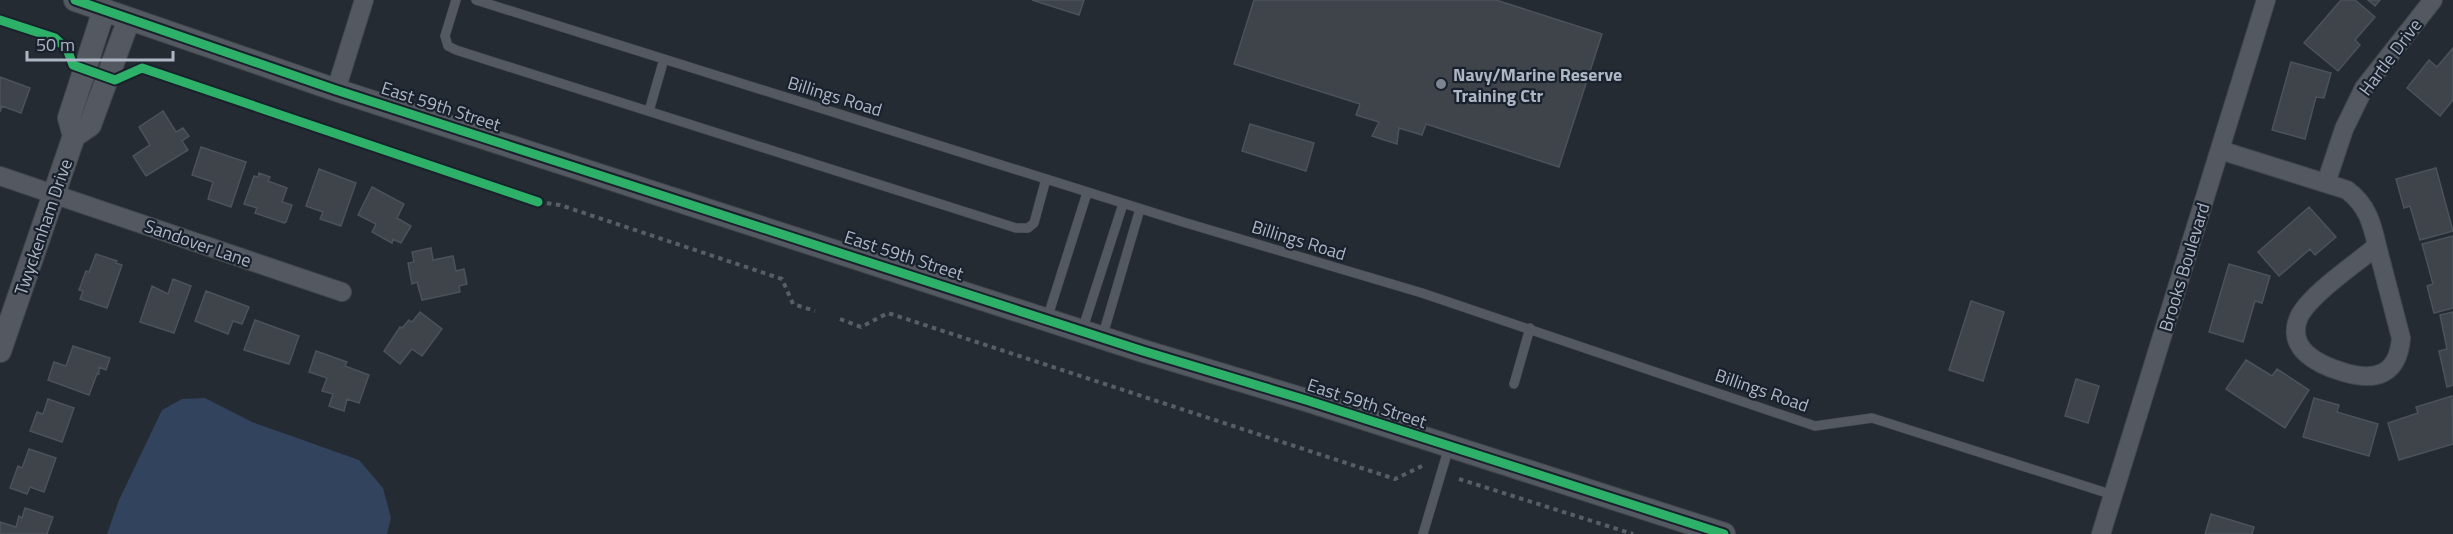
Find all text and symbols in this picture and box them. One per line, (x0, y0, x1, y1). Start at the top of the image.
street label: Hartle Drive (2352, 13, 2428, 101)
scale bar (27, 24, 172, 62)
text: 50 m (36, 31, 75, 58)
place label: Navy/Marine Reserve Training Ctr (1453, 61, 1622, 109)
street label: Billings Road (784, 69, 886, 123)
street label: East 59th Street (378, 74, 505, 138)
marker: Navy/Marine Reserve Training Ctr (1434, 77, 1448, 91)
street label: Twyckenham Drive (7, 155, 79, 299)
street label: Brooks Boulevard (2152, 199, 2216, 335)
street label: Sandover Lane (141, 212, 255, 274)
street label: Billings Road (1248, 213, 1350, 267)
street label: East 59th Street (841, 223, 968, 287)
street label: Billings Road (1712, 361, 1812, 419)
street label: East 59th Street (1304, 371, 1431, 435)

